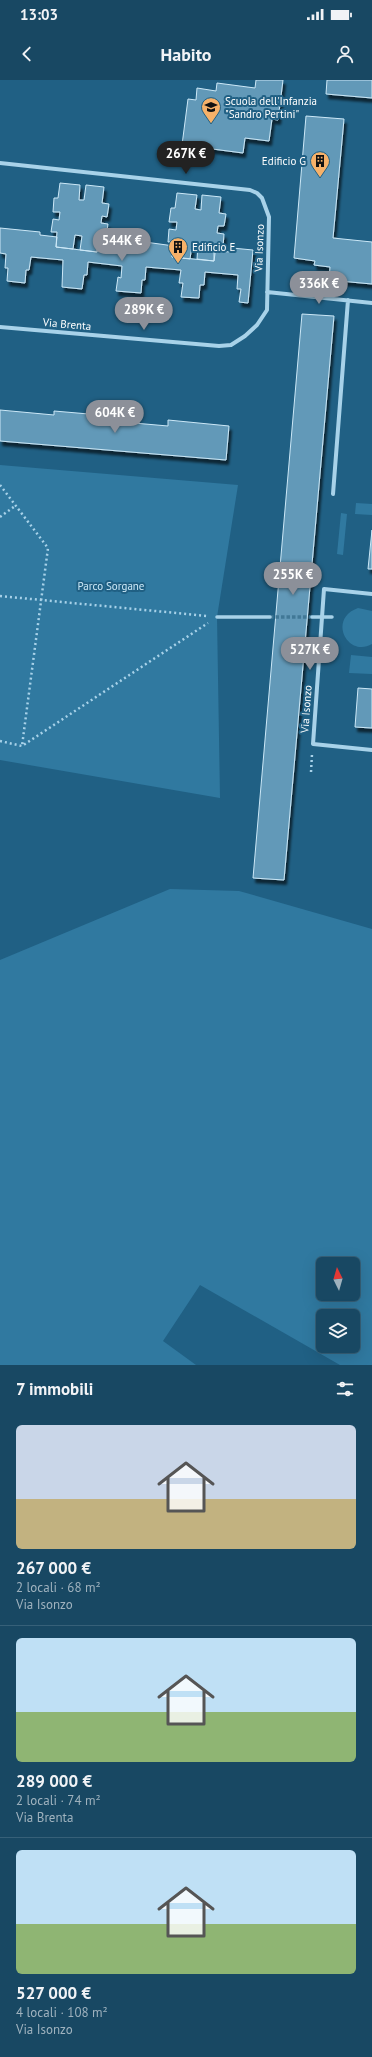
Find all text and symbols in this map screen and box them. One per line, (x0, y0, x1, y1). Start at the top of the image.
text: 13:03 (20, 5, 58, 24)
icon: back (16, 43, 38, 65)
text: Habito (161, 43, 212, 66)
icon: person (334, 43, 356, 65)
place label: Scuola dell'Infanzia "Sandro Pertini" (225, 94, 317, 121)
school or university icon: Scuola dell'Infanzia "Sandro Pertini" (200, 96, 222, 124)
pin: 267K € (153, 141, 219, 175)
text: 267K € (166, 145, 206, 162)
building icon: Edificio G (309, 150, 331, 178)
place label: Edificio G (262, 154, 306, 168)
street label: Via Isonzo (251, 224, 267, 273)
pin: 544K € (89, 228, 155, 262)
text: 544K € (102, 232, 142, 249)
building icon: Edificio E (167, 236, 189, 264)
place label: Edificio E (192, 240, 235, 254)
pin: 336K € (286, 271, 352, 305)
text: 336K € (299, 275, 339, 292)
pin: 289K € (111, 297, 177, 331)
text: 289K € (124, 301, 164, 318)
street label: Via Brenta (41, 315, 92, 333)
pin: 604K € (82, 400, 148, 434)
text: 604K € (95, 404, 135, 421)
pin: 255K € (260, 562, 326, 596)
text: 255K € (273, 566, 313, 583)
park label: Parco Sorgane (78, 579, 145, 593)
pin: 527K € (277, 637, 343, 671)
text: 527K € (290, 641, 330, 658)
street label: Via Isonzo (297, 684, 315, 734)
north arrow (316, 1257, 360, 1301)
map controls (316, 1257, 360, 1353)
button: layers (316, 1309, 360, 1353)
text: 7 immobili (16, 1378, 93, 1400)
icon: filters (334, 1378, 356, 1400)
icon: home (150, 1451, 222, 1523)
text: 267 000 € (16, 1557, 91, 1579)
text: 2 locali · 68 m² (16, 1579, 101, 1596)
text: Via Isonzo (16, 1596, 73, 1613)
icon: home (150, 1664, 222, 1736)
text: 289 000 € (16, 1770, 92, 1792)
text: 2 locali · 74 m² (16, 1792, 101, 1809)
text: Via Brenta (16, 1809, 73, 1826)
icon: home (150, 1876, 222, 1948)
text: 527 000 € (16, 1982, 91, 2004)
text: 4 locali · 108 m² (16, 2004, 108, 2021)
text: Via Isonzo (16, 2021, 73, 2038)

